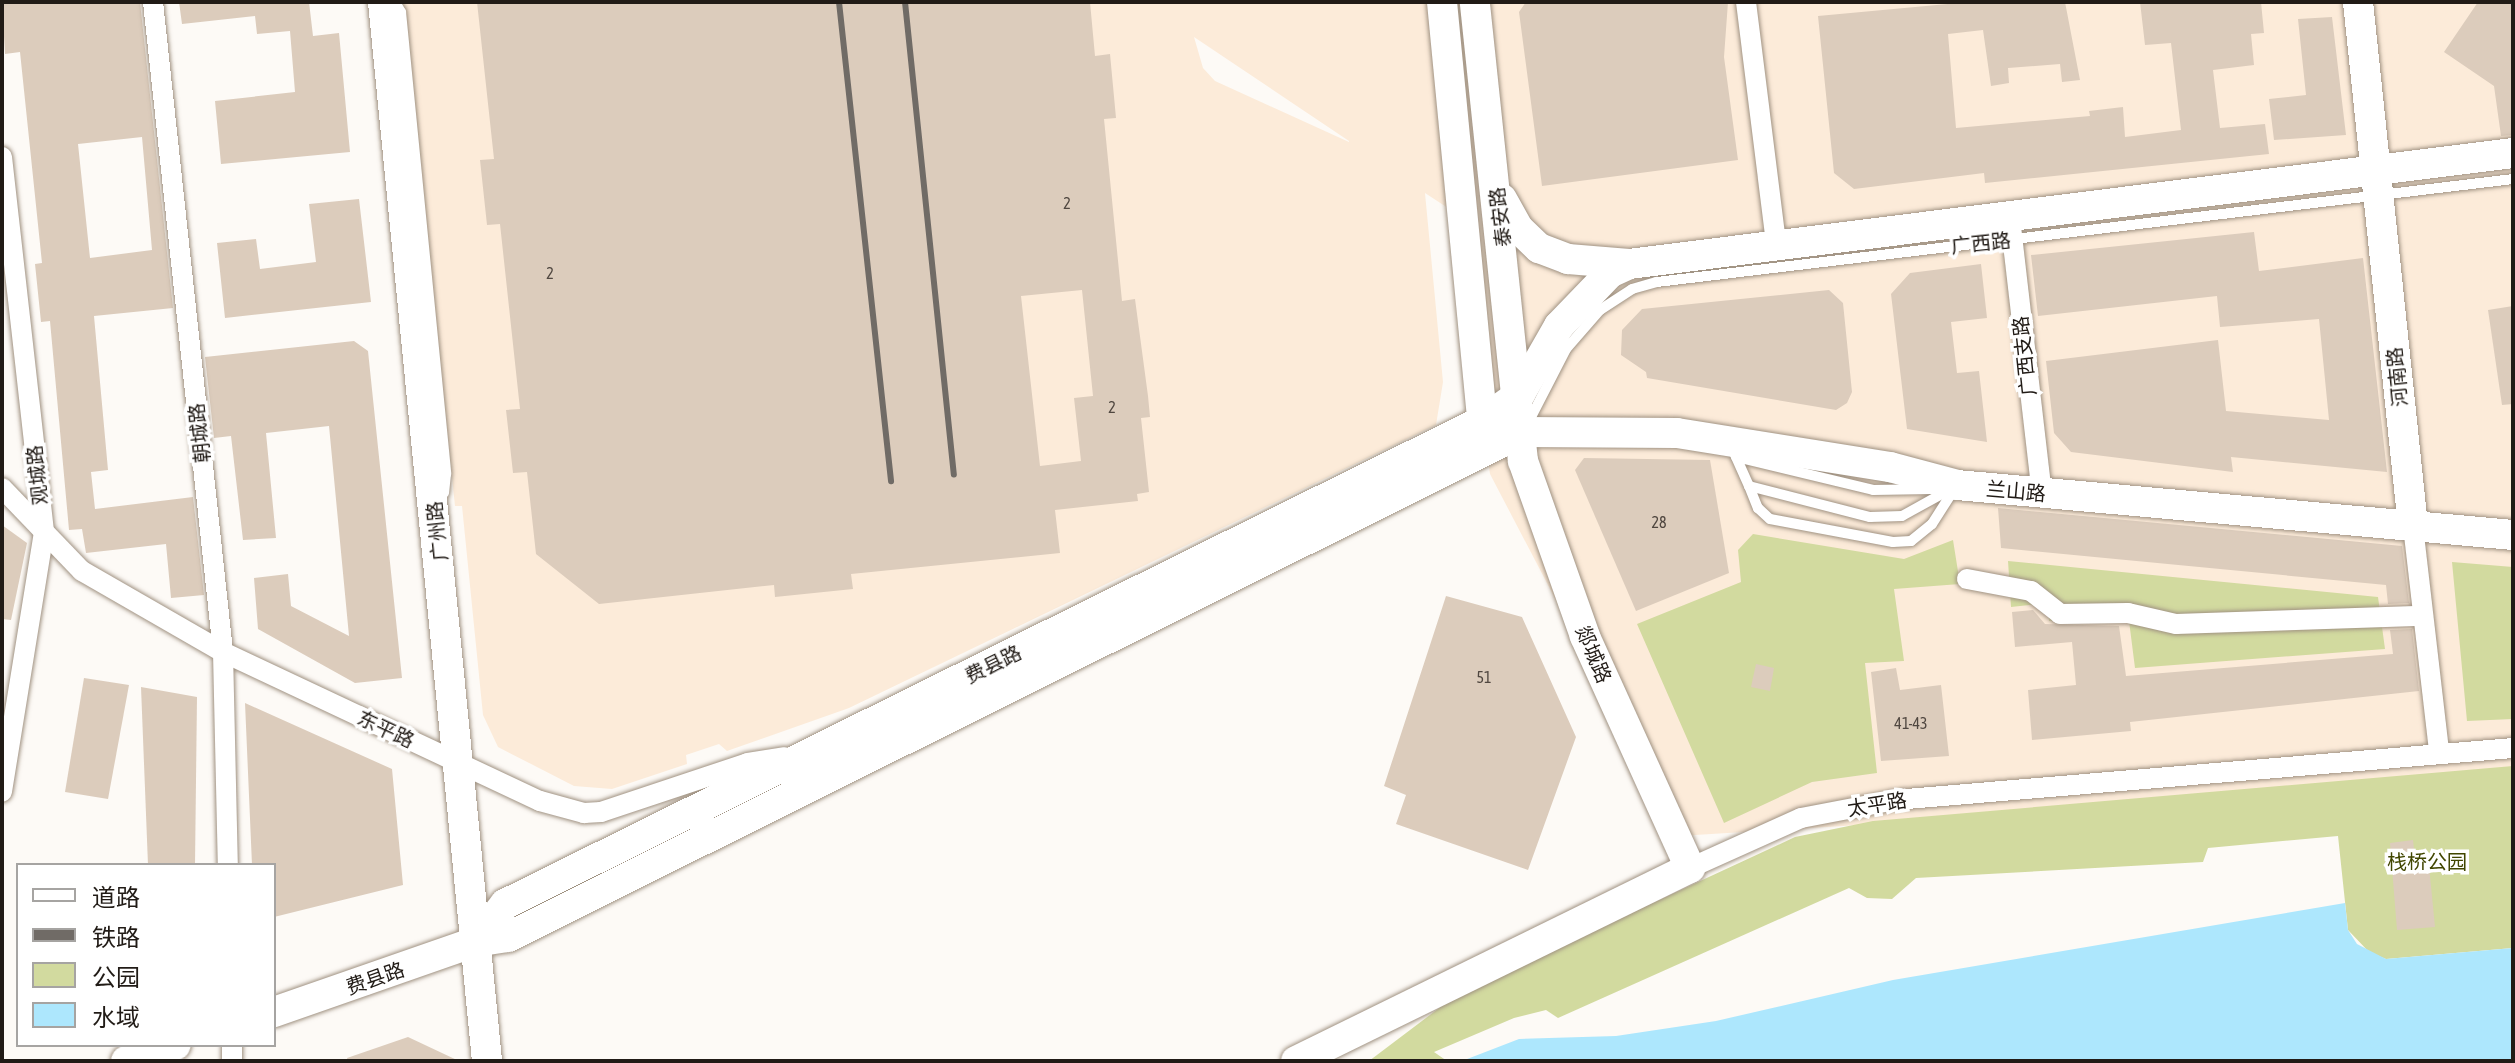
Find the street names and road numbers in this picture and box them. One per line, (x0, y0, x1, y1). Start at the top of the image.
street label: 泰安路 (1484, 186, 1516, 248)
street label: 广西路 (1950, 228, 2012, 258)
street label: 广西支路 (2008, 315, 2040, 397)
street label: 河南路 (2382, 346, 2412, 408)
street label: 朝城路 (184, 402, 214, 464)
street label: 观城路 (22, 444, 52, 506)
street label: 兰山路 (1985, 476, 2047, 506)
street label: 广州路 (422, 500, 452, 562)
street label: 郯城路 (1571, 622, 1617, 686)
street label: 费县路 (961, 640, 1025, 688)
street label: 东平路 (354, 705, 418, 753)
street label: 太平路 (1845, 787, 1909, 821)
street label: 费县路 (343, 957, 407, 999)

